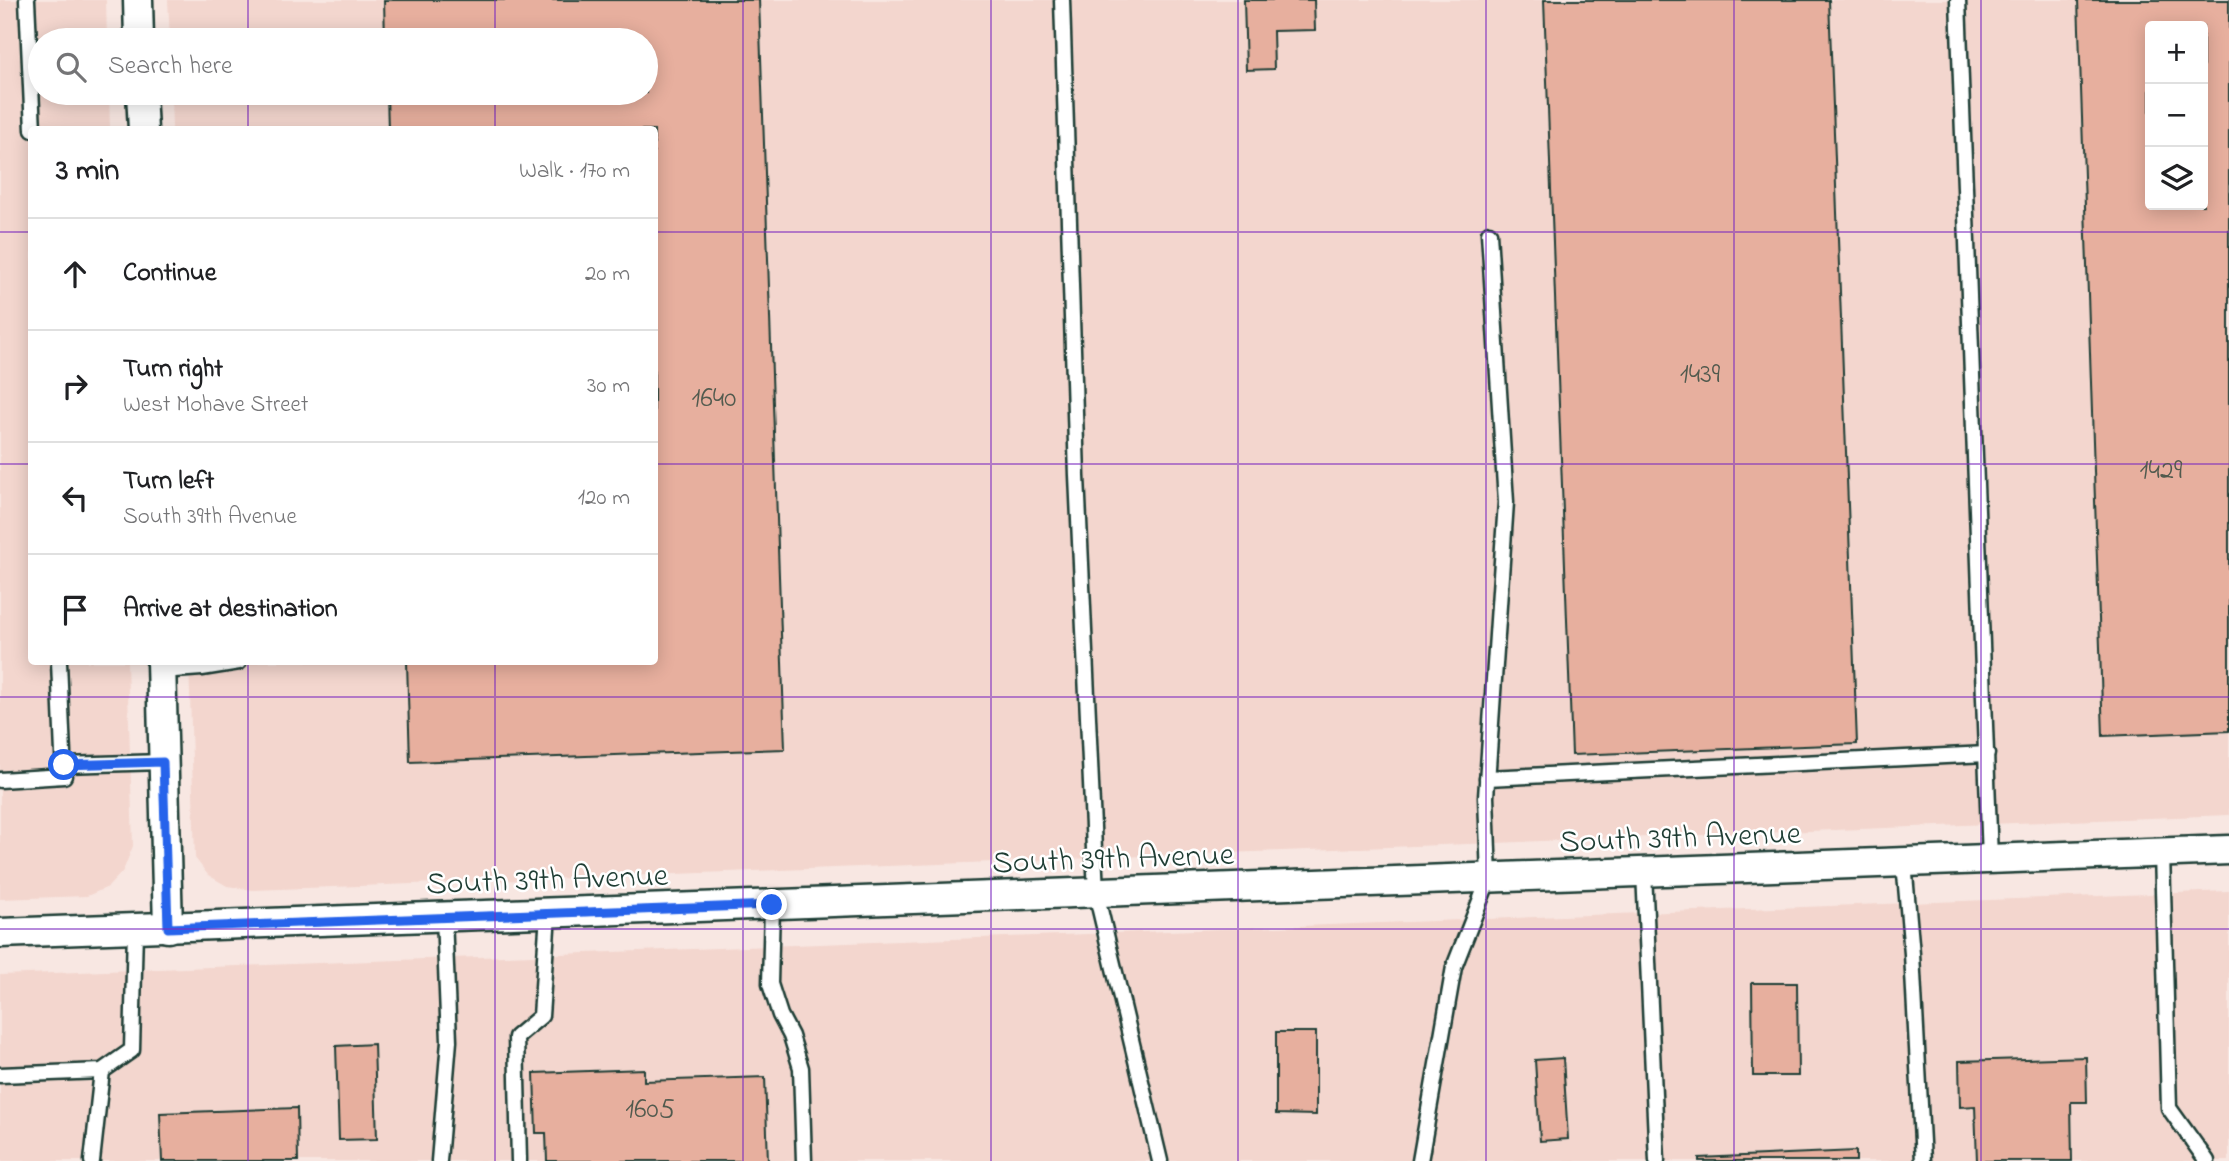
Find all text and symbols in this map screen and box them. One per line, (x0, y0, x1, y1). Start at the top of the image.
map controls (2145, 21, 2208, 210)
button: + (2145, 21, 2208, 84)
search box (28, 28, 658, 105)
icon: search (52, 48, 90, 86)
text: Search here (108, 48, 233, 86)
button: − (2145, 84, 2208, 147)
button: layers (2145, 147, 2208, 210)
text: 3 min (56, 150, 119, 194)
text: Walk · 170 m (519, 155, 630, 188)
icon: ahead (56, 255, 94, 293)
text: Continue (123, 255, 216, 293)
text: 20 m (585, 258, 630, 291)
text: Turn right (123, 351, 223, 389)
house number: 1439 (1680, 355, 1721, 396)
icon: right (56, 367, 94, 405)
text: 30 m (587, 370, 630, 403)
house number: 1640 (692, 379, 736, 420)
text: West Mohave Street (123, 389, 308, 422)
house number: 1429 (2140, 451, 2183, 492)
text: Turn left (123, 463, 214, 501)
icon: left (56, 479, 94, 517)
text: 120 m (578, 482, 630, 515)
text: South 39th Avenue (123, 501, 297, 534)
icon: arrive (56, 591, 94, 629)
text: Arrive at destination (123, 591, 338, 629)
route start (48, 749, 79, 780)
street label: South 39th Avenue (1558, 812, 1802, 867)
street label: South 39th Avenue (991, 833, 1235, 888)
street label: South 39th Avenue (425, 854, 669, 909)
route end (756, 889, 787, 920)
house number: 1605 (625, 1090, 675, 1131)

